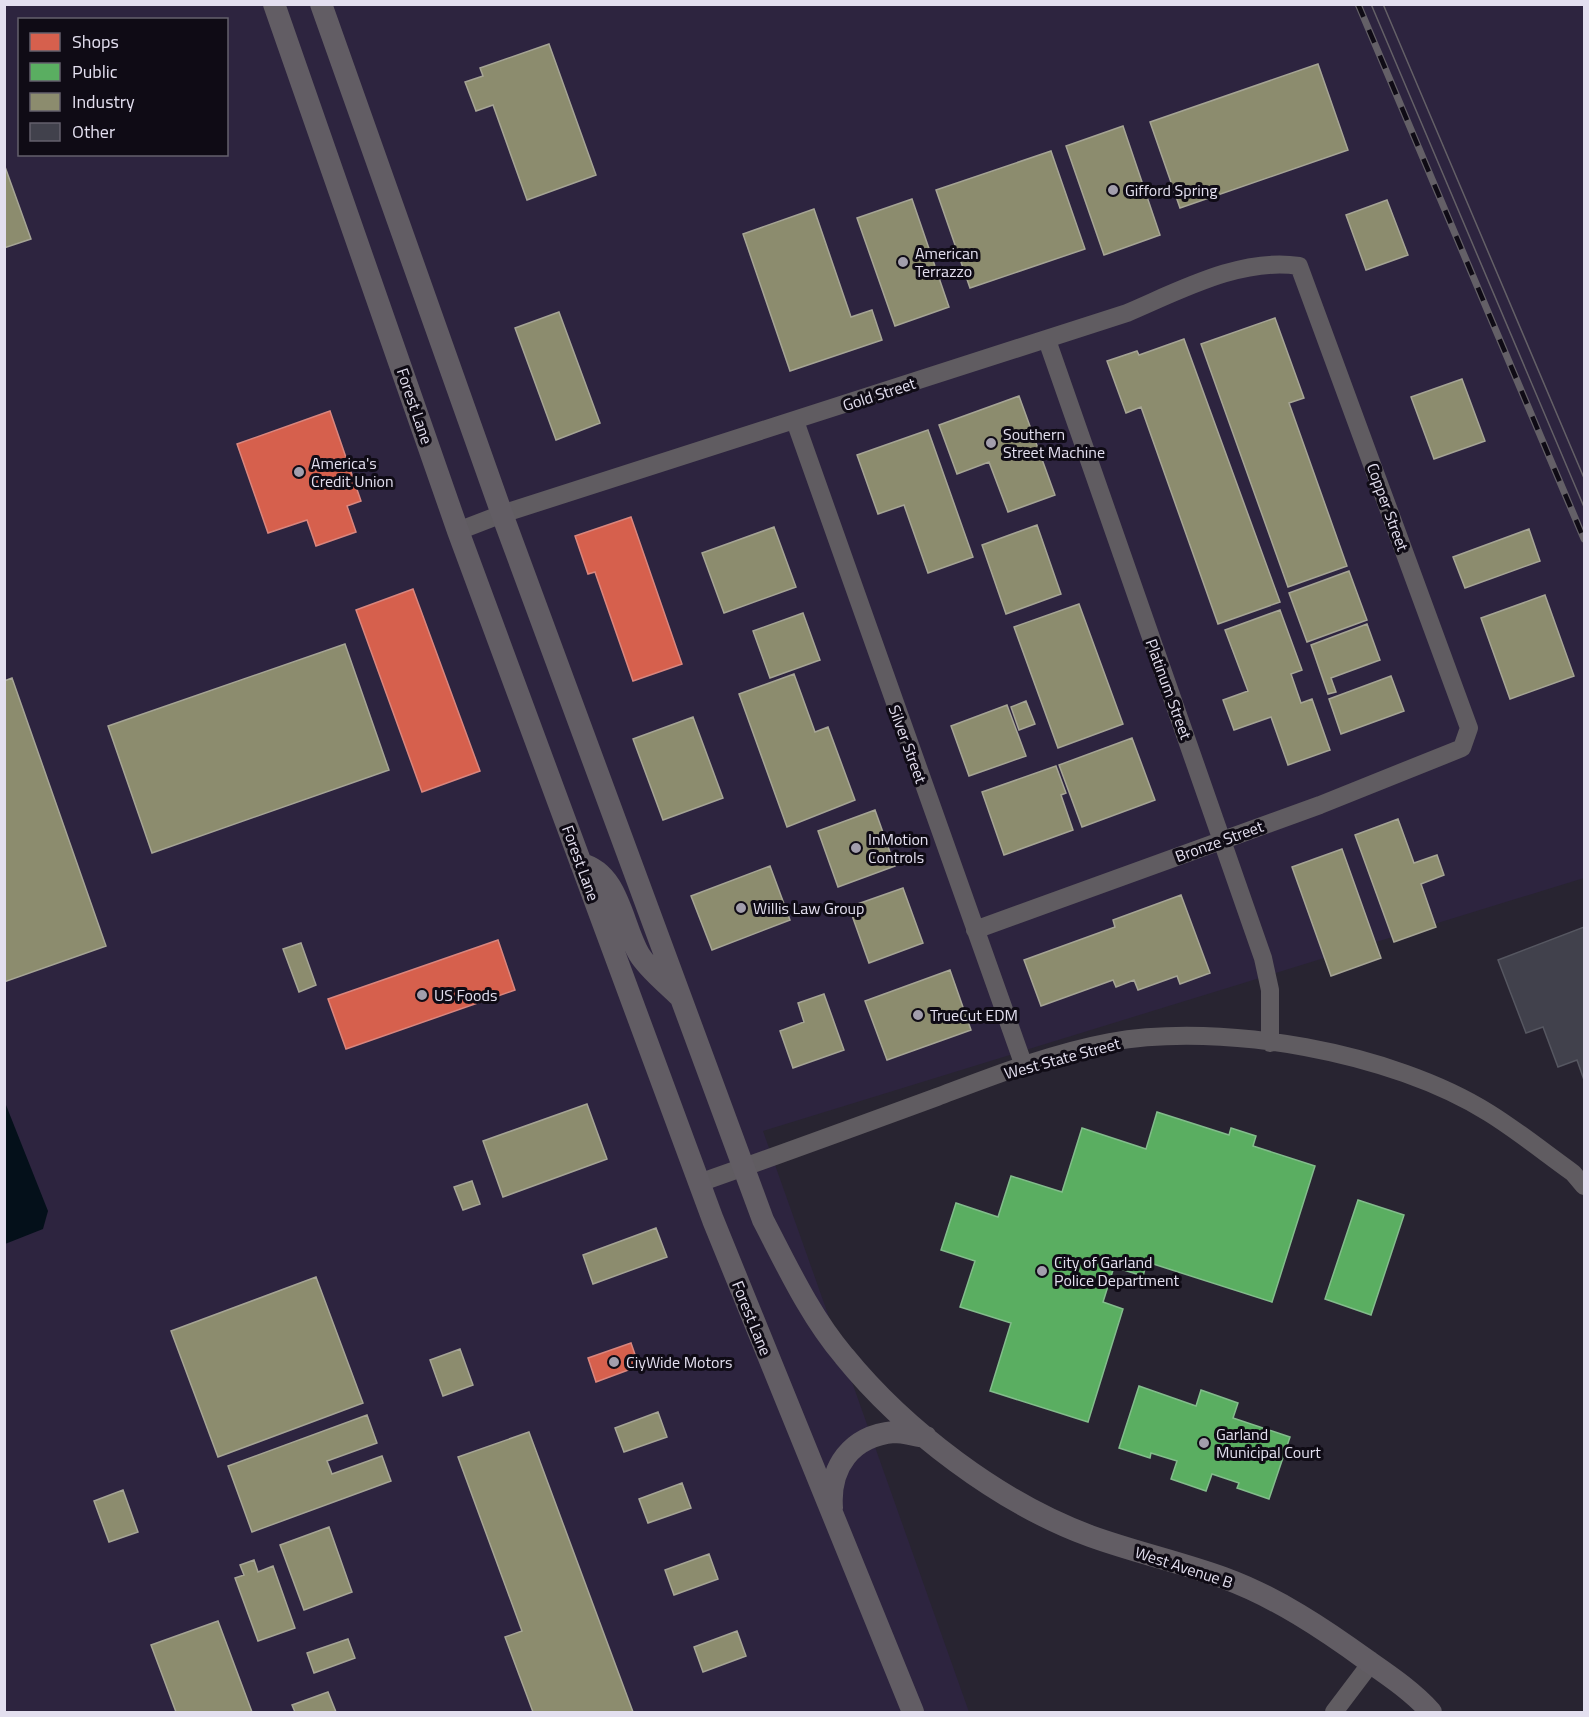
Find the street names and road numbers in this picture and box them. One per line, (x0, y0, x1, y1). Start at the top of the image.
street label: Forest Lane (391, 365, 439, 447)
street label: Gold Street (840, 371, 919, 417)
street label: Copper Street (1361, 460, 1415, 555)
street label: Platinum Street (1140, 635, 1198, 743)
street label: Silver Street (883, 701, 933, 787)
street label: Bronze Street (1172, 814, 1267, 868)
street label: Forest Lane (556, 822, 606, 904)
street label: West State Street (1001, 1031, 1123, 1085)
street label: Forest Lane (726, 1277, 778, 1359)
street label: West Avenue B (1132, 1540, 1236, 1594)

